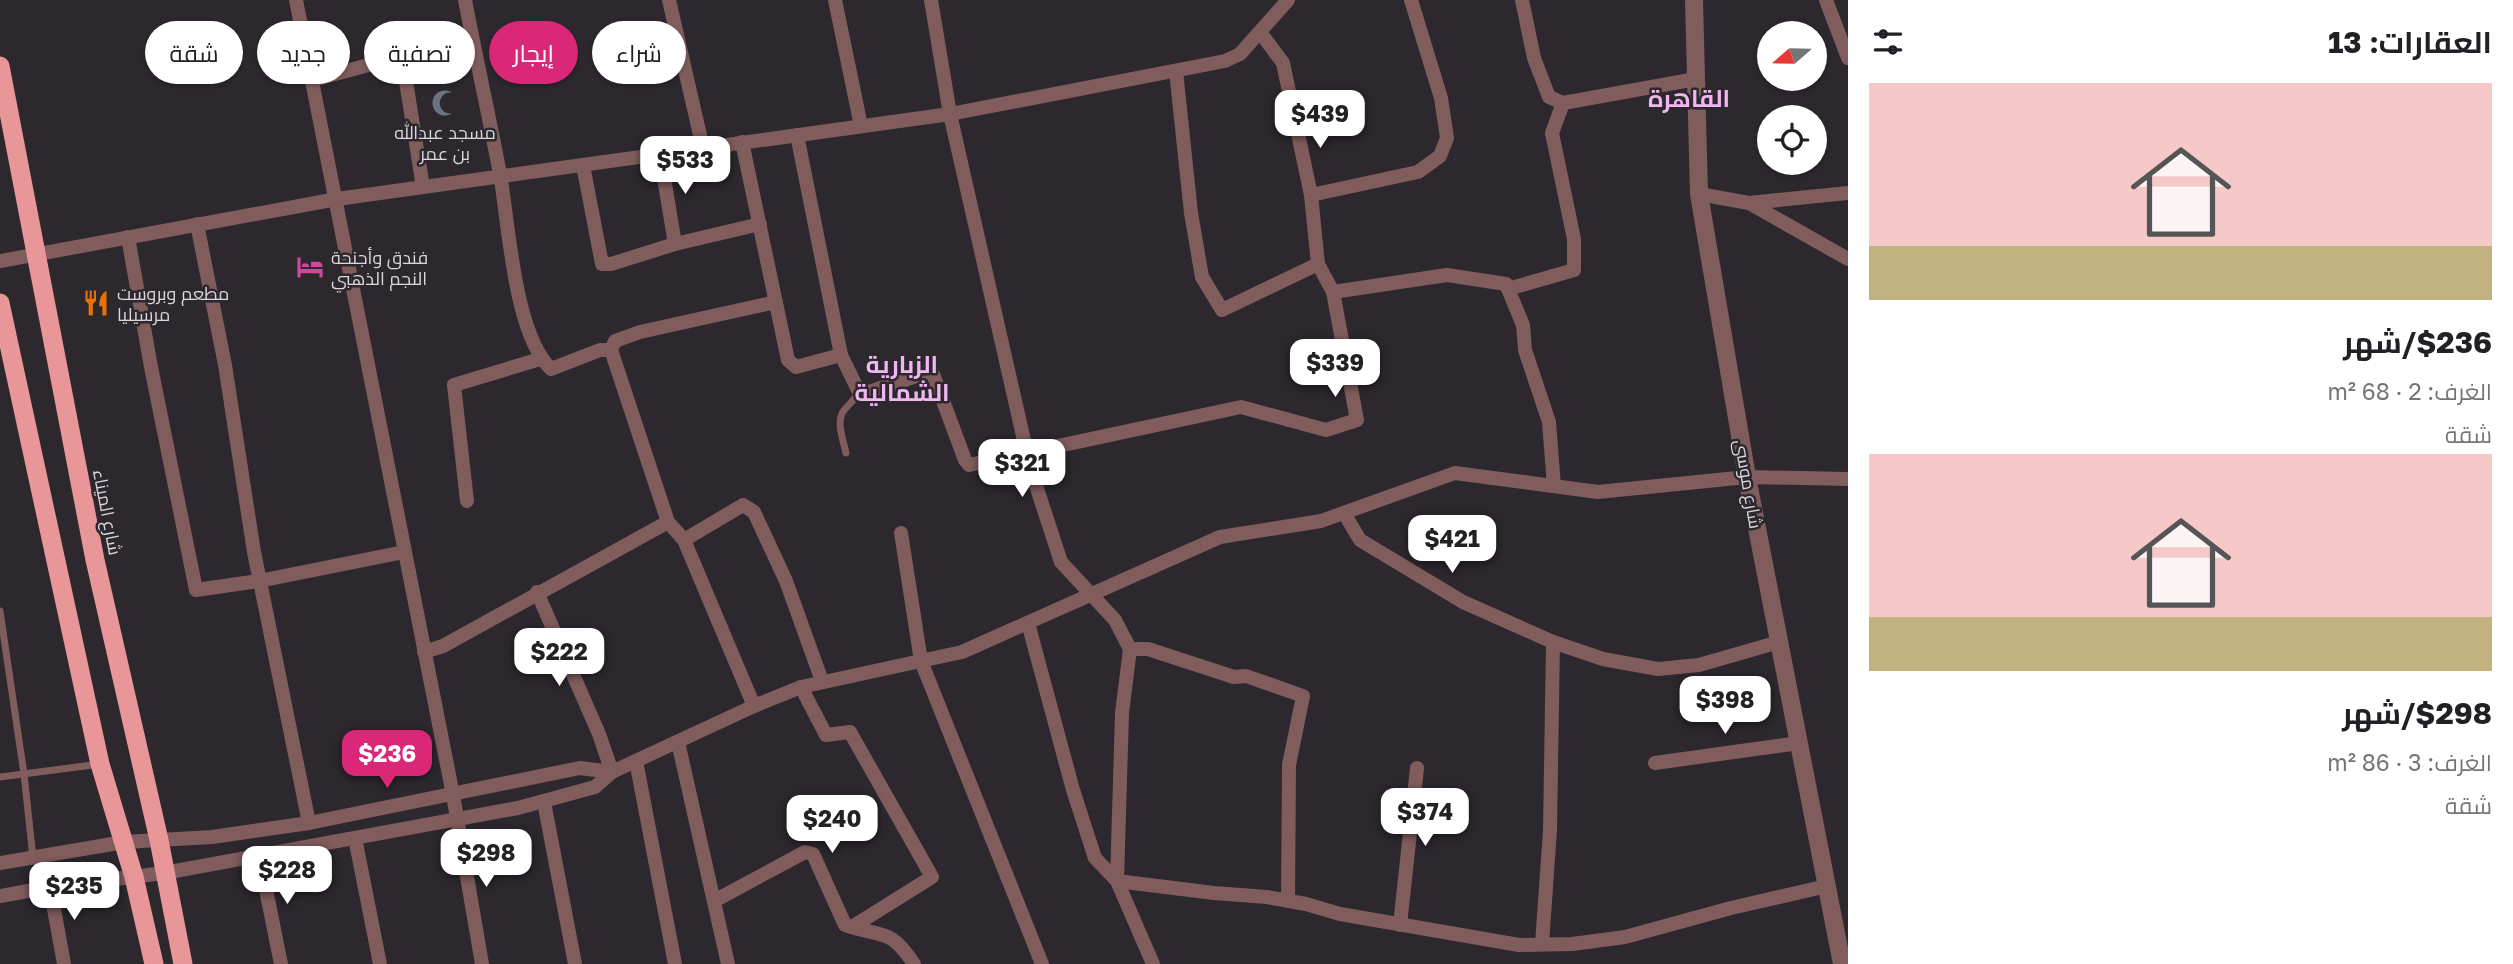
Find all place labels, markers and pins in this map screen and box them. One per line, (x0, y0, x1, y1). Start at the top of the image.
mosque icon: مسجد عبدالله بن عمر (430, 88, 460, 118)
pin: $439 (1279, 90, 1361, 150)
place label: مسجد عبدالله بن عمر (394, 121, 496, 165)
pin: $533 (644, 136, 726, 196)
place label: فندق وأجنحة النجم الذهبي (331, 246, 428, 293)
hotel icon: فندق وأجنحة النجم الذهبي (295, 252, 325, 282)
place label: مطعم وبروست مرسيليا (117, 282, 229, 326)
restaurant icon: مطعم وبروست مرسيليا (81, 288, 111, 318)
pin: $339 (1294, 340, 1376, 399)
pin: $321 (981, 440, 1063, 499)
pin: $421 (1411, 516, 1493, 575)
pin: $222 (518, 628, 600, 688)
pin: $398 (1684, 676, 1766, 736)
pin: $236 (346, 730, 428, 790)
pin: $374 (1384, 788, 1466, 848)
pin: $240 (791, 796, 873, 855)
pin: $298 (445, 830, 527, 889)
pin: $228 (246, 846, 328, 906)
pin: $235 (33, 862, 115, 922)

